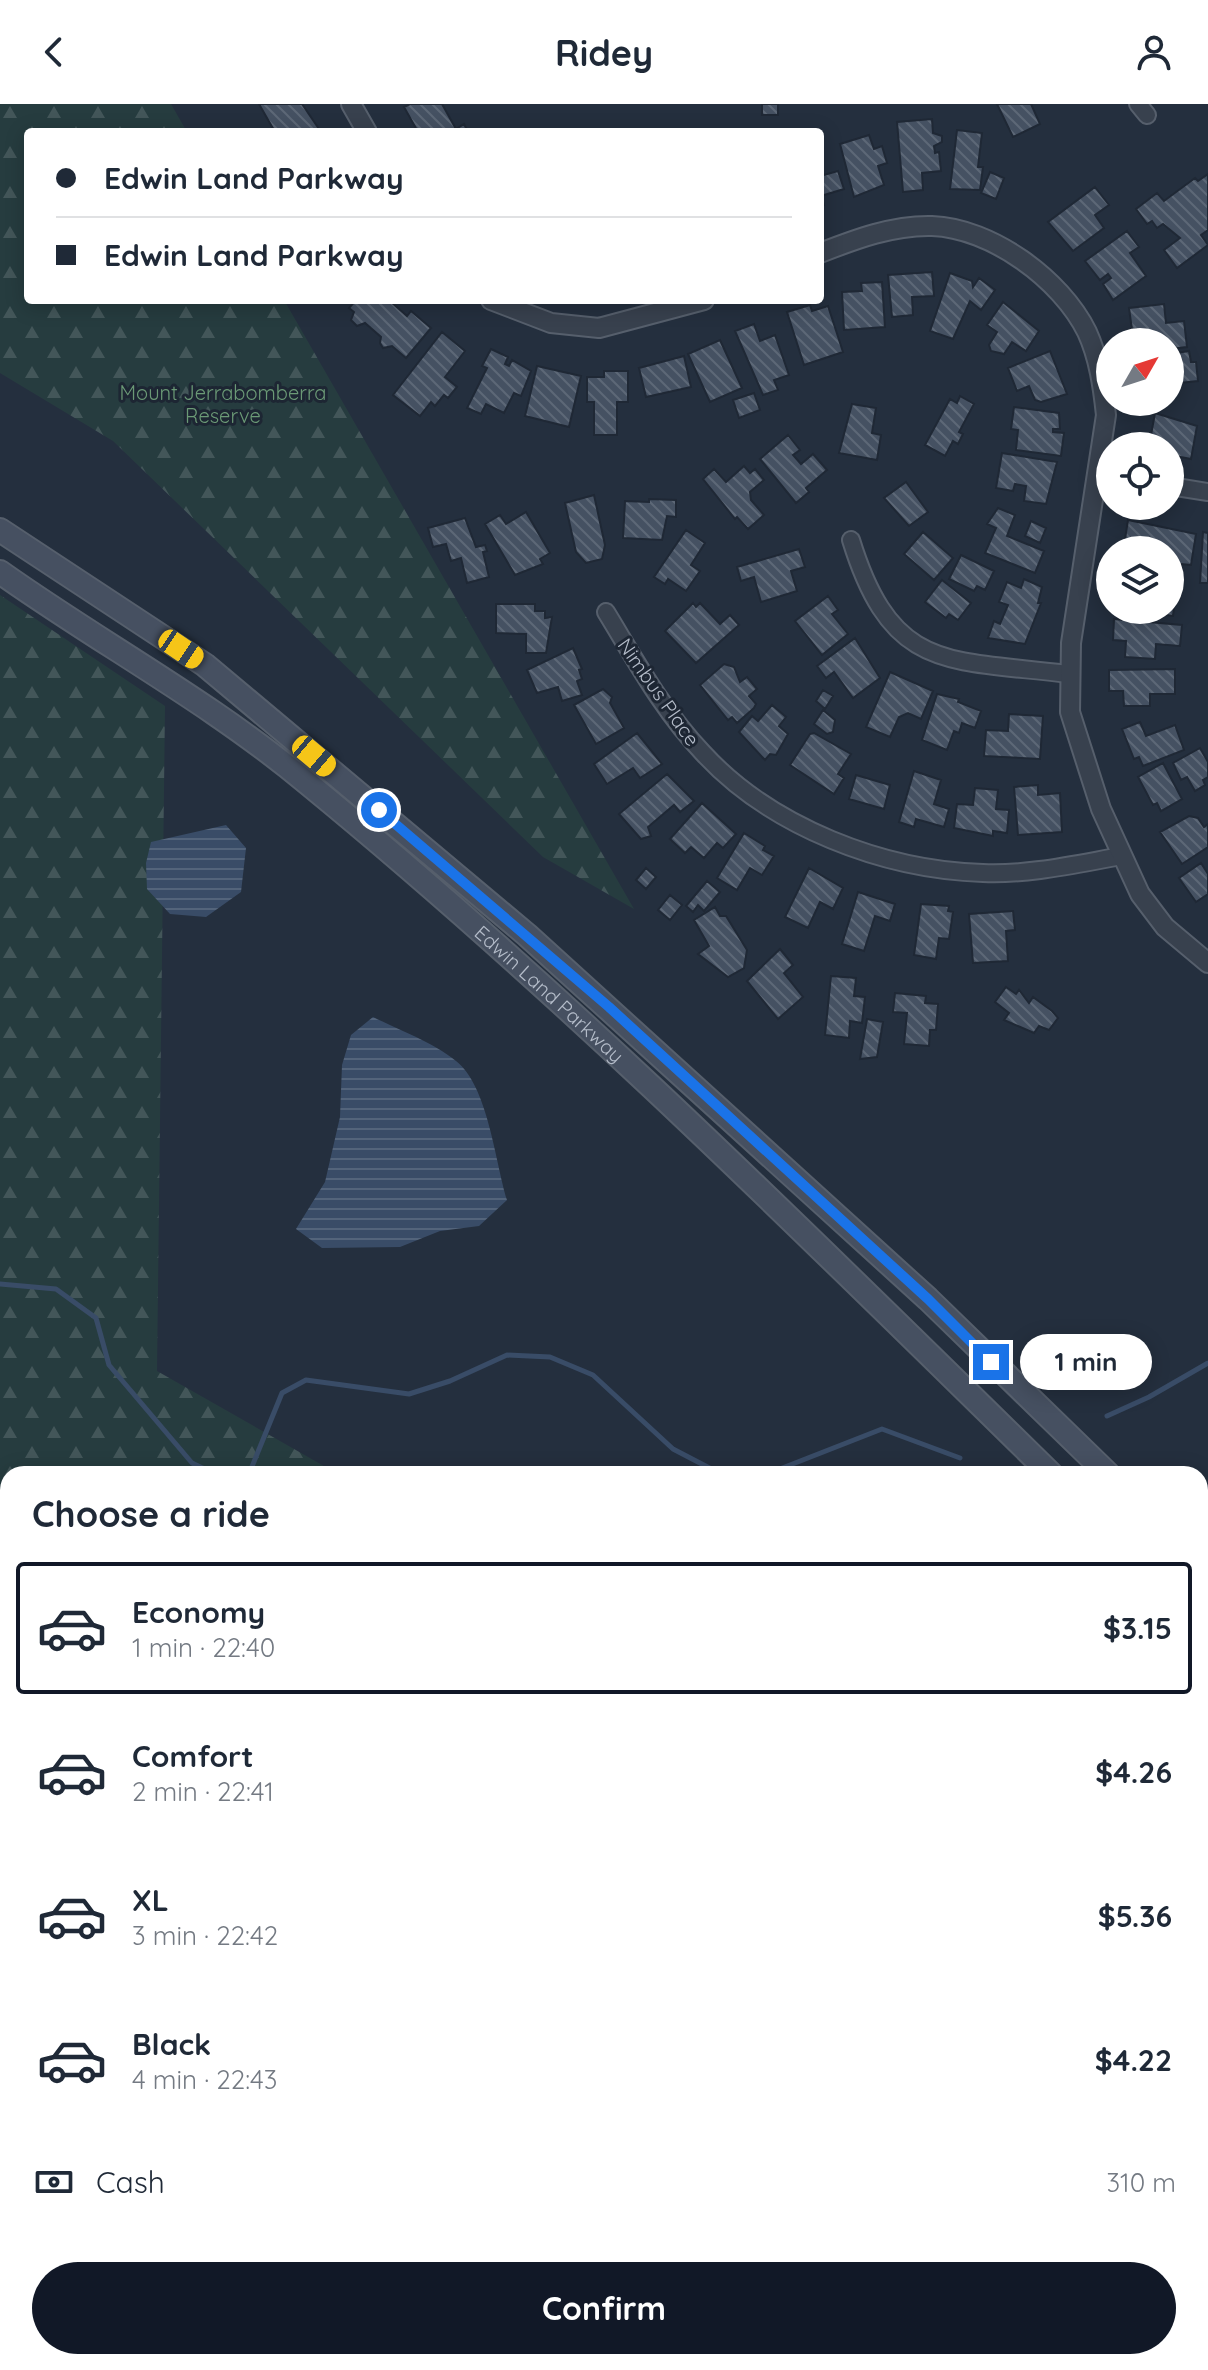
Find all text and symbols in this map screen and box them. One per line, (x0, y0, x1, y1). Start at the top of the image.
icon: back (32, 30, 76, 74)
text: Ridey (555, 30, 653, 75)
icon: person (1132, 30, 1176, 74)
text: Edwin Land Parkway (104, 159, 404, 197)
text: Edwin Land Parkway (104, 236, 404, 274)
north arrow (1096, 328, 1184, 416)
map controls (1096, 328, 1184, 624)
park label: Mount Jerrabomberra Reserve (120, 380, 326, 428)
button: locate (1096, 432, 1184, 520)
button: layers (1096, 536, 1184, 624)
car (154, 626, 208, 672)
street label: Nimbus Place (613, 633, 705, 751)
car (288, 731, 340, 781)
route start (361, 792, 397, 828)
street label: Edwin Land Parkway (470, 919, 629, 1067)
callout: 1 min (1019, 1334, 1151, 1390)
route end (973, 1344, 1009, 1380)
text: 1 min (1055, 1345, 1118, 1378)
text: Choose a ride (32, 1491, 270, 1536)
icon: car (36, 1592, 108, 1664)
text: Economy (132, 1593, 265, 1631)
text: $3.15 (1103, 1609, 1172, 1647)
text: 1 min · 22:40 (132, 1631, 275, 1664)
icon: car (36, 1736, 108, 1808)
text: Comfort (132, 1737, 253, 1775)
text: $4.26 (1095, 1753, 1172, 1791)
text: 2 min · 22:41 (132, 1775, 274, 1808)
icon: car (36, 1880, 108, 1952)
text: XL (132, 1881, 169, 1919)
text: $5.36 (1098, 1897, 1172, 1935)
text: 3 min · 22:42 (132, 1919, 278, 1952)
icon: car (36, 2024, 108, 2096)
text: Black (132, 2025, 211, 2063)
text: $4.22 (1095, 2041, 1172, 2079)
text: 4 min · 22:43 (132, 2063, 277, 2096)
icon: cash (32, 2160, 76, 2204)
text: Cash (96, 2163, 165, 2201)
text: 310 m (1106, 2166, 1176, 2199)
button: Confirm (32, 2262, 1176, 2354)

